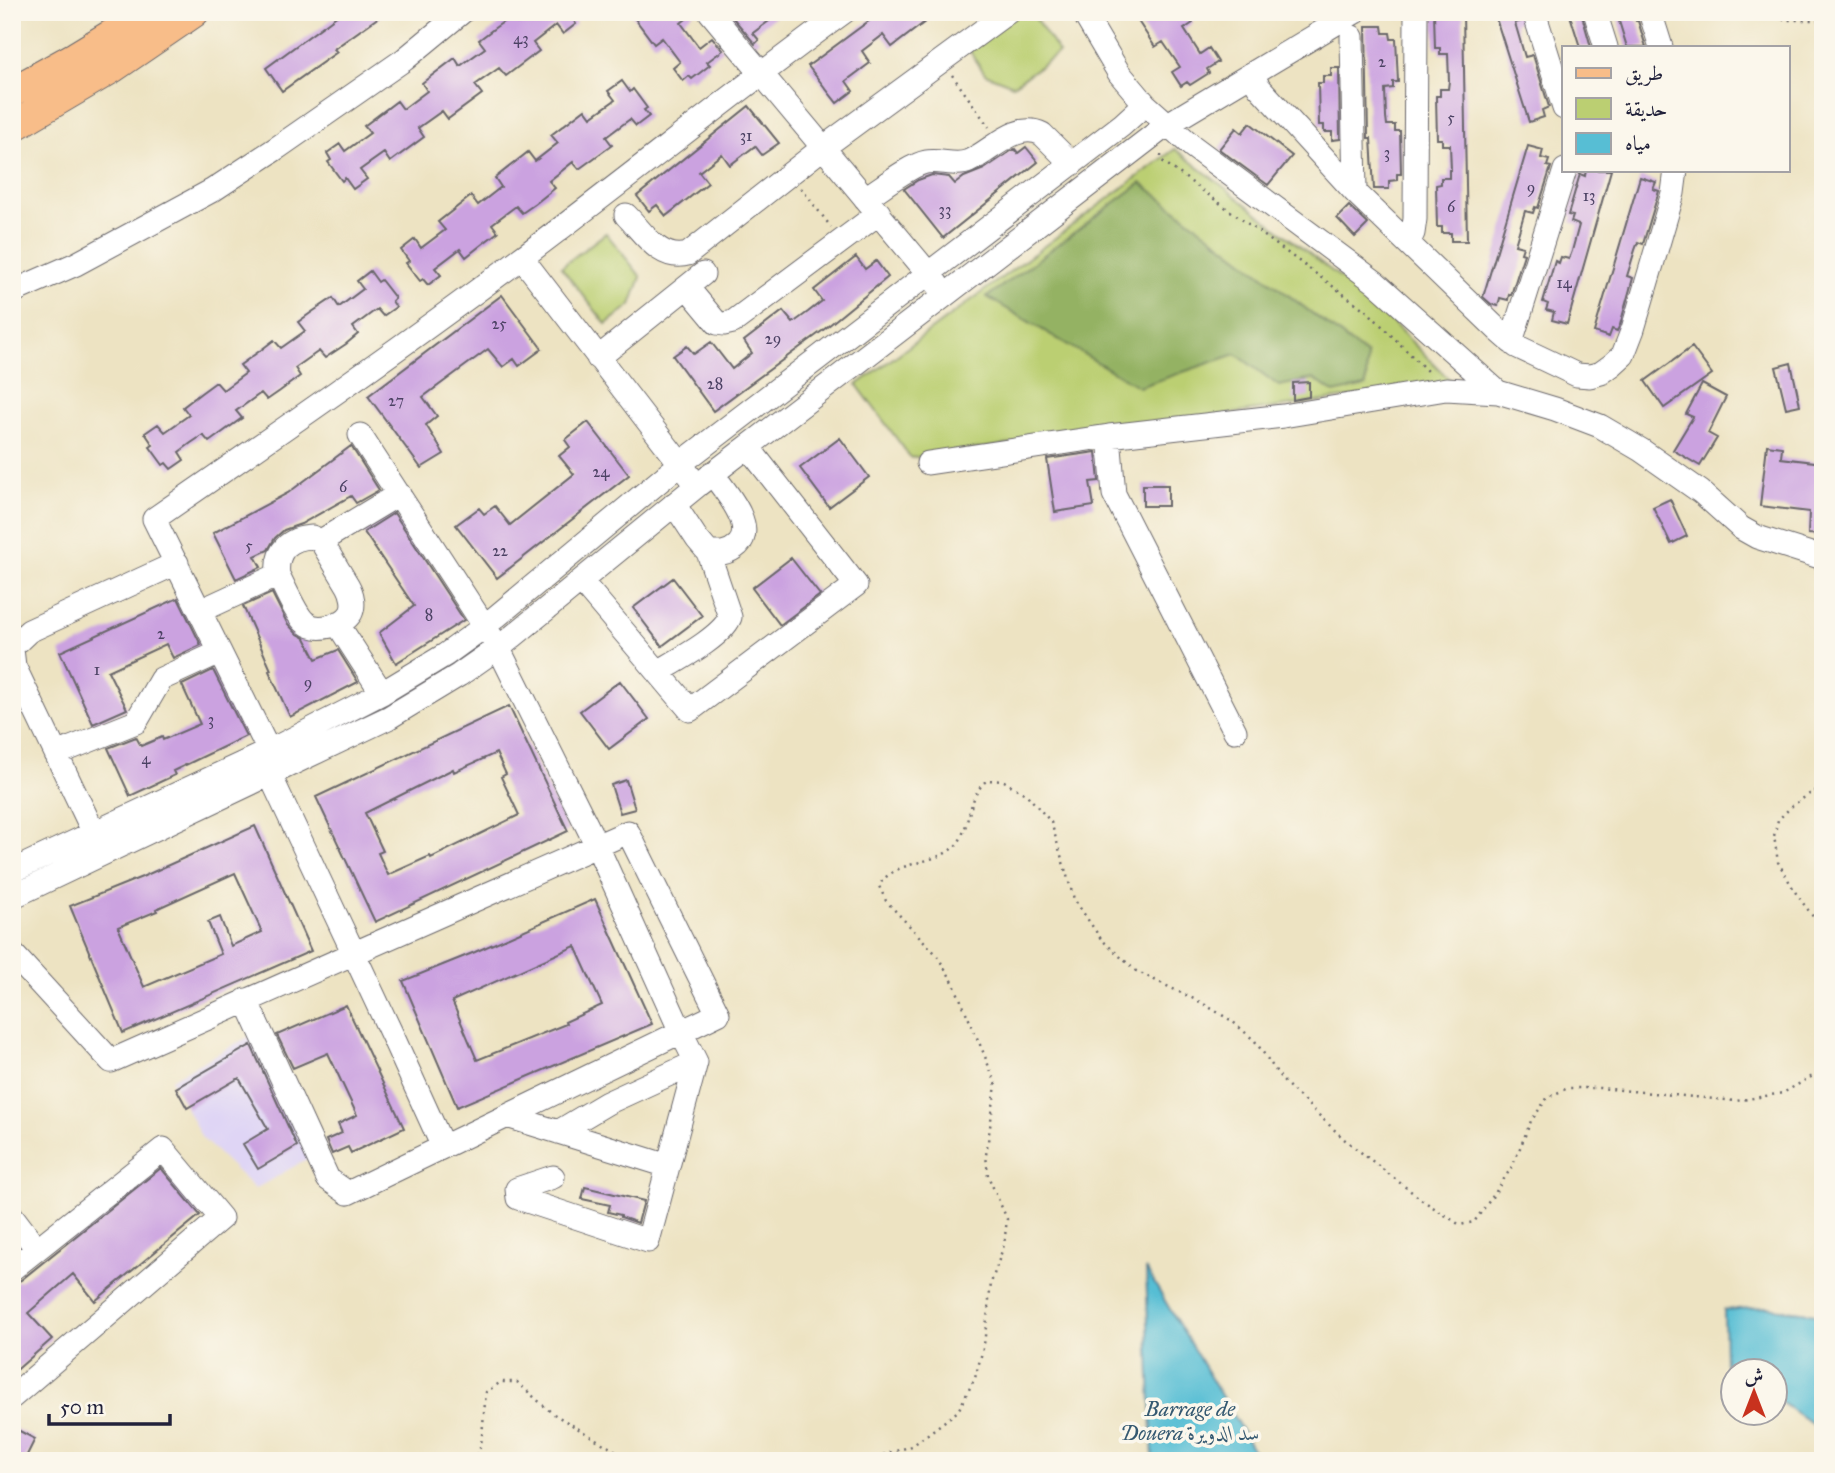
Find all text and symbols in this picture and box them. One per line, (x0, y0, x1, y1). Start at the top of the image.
house number: 43 (513, 29, 529, 48)
legend (1562, 46, 1790, 172)
house number: 2 (1378, 52, 1386, 71)
text: طريق (1625, 60, 1663, 86)
text: حديقة (1625, 96, 1668, 122)
house number: 5 (1447, 108, 1455, 127)
house number: 31 (740, 126, 752, 145)
text: مياه (1625, 130, 1651, 156)
house number: 3 (1384, 143, 1390, 162)
house number: 9 (1527, 178, 1535, 197)
house number: 13 (1583, 186, 1595, 205)
house number: 6 (1447, 197, 1456, 216)
house number: 33 (939, 200, 951, 219)
house number: 14 (1556, 273, 1573, 292)
house number: 25 (491, 314, 507, 333)
house number: 29 (765, 329, 781, 348)
house number: 28 (707, 374, 723, 393)
house number: 27 (388, 391, 404, 410)
house number: 24 (593, 462, 610, 481)
house number: 6 (339, 477, 348, 496)
house number: 5 (245, 536, 253, 555)
house number: 22 (492, 541, 508, 560)
house number: 8 (425, 605, 433, 624)
house number: 2 (157, 624, 165, 643)
house number: 1 (94, 660, 100, 679)
house number: 9 (304, 673, 312, 692)
house number: 3 (208, 710, 214, 729)
house number: 4 (142, 749, 152, 768)
north arrow (1720, 1358, 1790, 1428)
text: ش (1745, 1364, 1763, 1387)
scale bar (49, 1382, 170, 1426)
text: 50 m (60, 1394, 105, 1420)
water label: Barrage de Douera سد الدويرة (1120, 1396, 1260, 1446)

